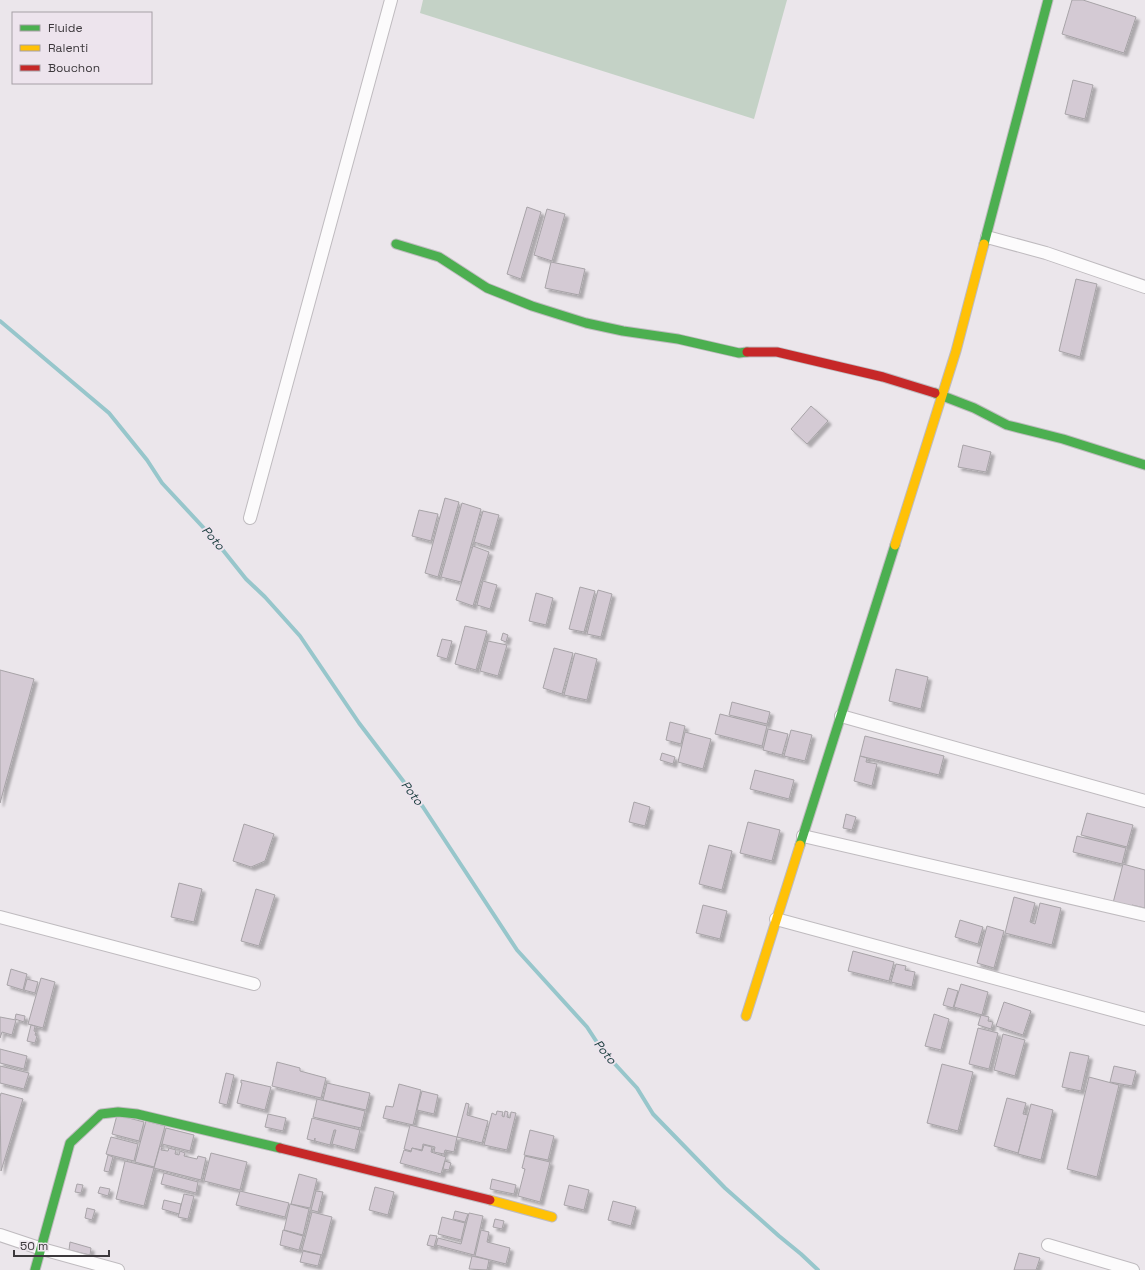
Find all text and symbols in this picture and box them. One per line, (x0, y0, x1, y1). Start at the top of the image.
legend (12, 12, 152, 84)
text: Fluide (48, 20, 83, 36)
text: Ralenti (48, 40, 88, 56)
text: Bouchon (48, 60, 100, 76)
water label: Poto (198, 523, 228, 554)
water label: Poto (398, 777, 427, 809)
water label: Poto (590, 1037, 620, 1068)
scale bar (14, 1232, 109, 1258)
text: 50 m (20, 1238, 48, 1254)

